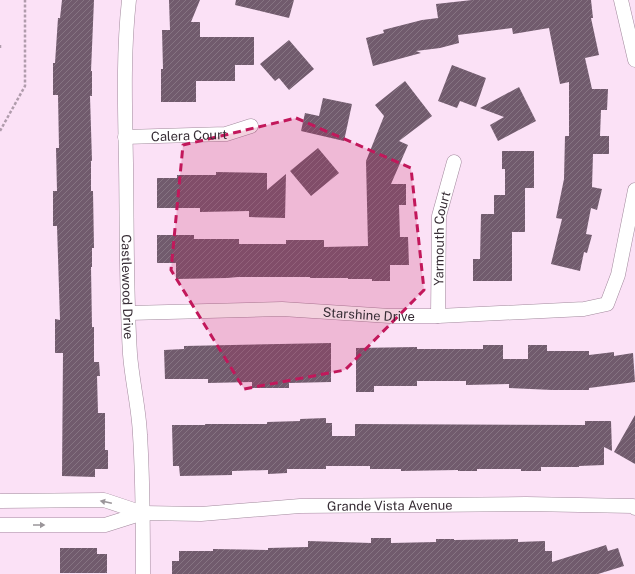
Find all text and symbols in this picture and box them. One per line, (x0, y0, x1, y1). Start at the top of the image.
street label: Calera Court (151, 126, 227, 144)
street label: Yarmouth Court (431, 189, 453, 286)
street label: Castlewood Drive (119, 234, 137, 340)
street label: Starshine Drive (322, 304, 415, 324)
street label: Grande Vista Avenue (327, 497, 453, 513)
one-way arrow (100, 498, 113, 504)
one-way arrow (33, 522, 46, 528)

